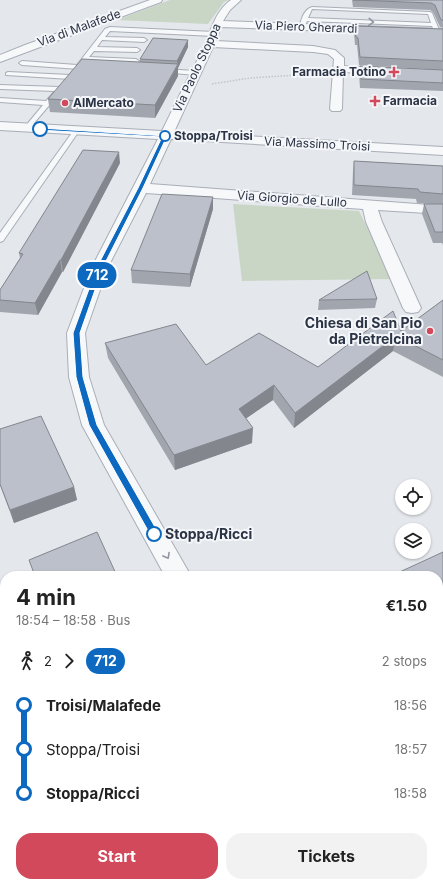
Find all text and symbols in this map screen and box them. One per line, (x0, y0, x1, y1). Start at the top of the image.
street label: Via di Malafede (35, 6, 123, 50)
street label: Via Piero Gherardi (254, 17, 358, 36)
one-way arrow (368, 18, 374, 27)
street label: Via Paolo Stoppa (169, 21, 224, 115)
place label: Farmacia Totino (292, 64, 386, 79)
marker: Farmacia Totino (389, 67, 399, 77)
place label: Farmacia (383, 93, 437, 108)
place label: AlMercato (73, 95, 134, 110)
marker: Farmacia (370, 96, 380, 106)
marker: AlMercato (60, 98, 70, 108)
unlabelled marker (32, 121, 48, 137)
place label: Stoppa/Troisi (174, 128, 253, 143)
marker: Stoppa/Troisi (159, 130, 171, 142)
street label: Via Massimo Troisi (264, 133, 371, 154)
street label: Via Giorgio de Lullo (237, 187, 347, 210)
line badge: 712 (74, 262, 120, 288)
text: 712 (86, 266, 109, 283)
place label: Chiesa di San Pio da Pietrelcina (305, 314, 422, 347)
marker: Chiesa di San Pio da Pietrelcina (425, 326, 435, 336)
map controls (395, 479, 431, 559)
button: locate (395, 479, 431, 515)
button: layers (395, 523, 431, 559)
place label: Stoppa/Ricci (165, 525, 253, 542)
marker: Stoppa/Ricci (146, 526, 162, 542)
one-way arrow (162, 552, 169, 559)
text: 4 min (16, 584, 76, 610)
text: €1.50 (386, 596, 427, 615)
text: 18:54 – 18:58 · Bus (16, 612, 130, 628)
icon: walk (16, 650, 38, 672)
icon: forward (58, 650, 80, 672)
text: 712 (94, 652, 117, 669)
text: 2 (44, 653, 52, 669)
text: 2 stops (382, 653, 427, 669)
text: Troisi/Malafede (46, 696, 161, 715)
text: 18:56 (394, 697, 427, 713)
text: Stoppa/Troisi (46, 740, 140, 759)
text: 18:57 (395, 741, 427, 757)
text: Stoppa/Ricci (46, 784, 140, 803)
text: 18:58 (394, 785, 427, 801)
button: Start (16, 833, 218, 879)
button: Tickets (226, 833, 427, 879)

